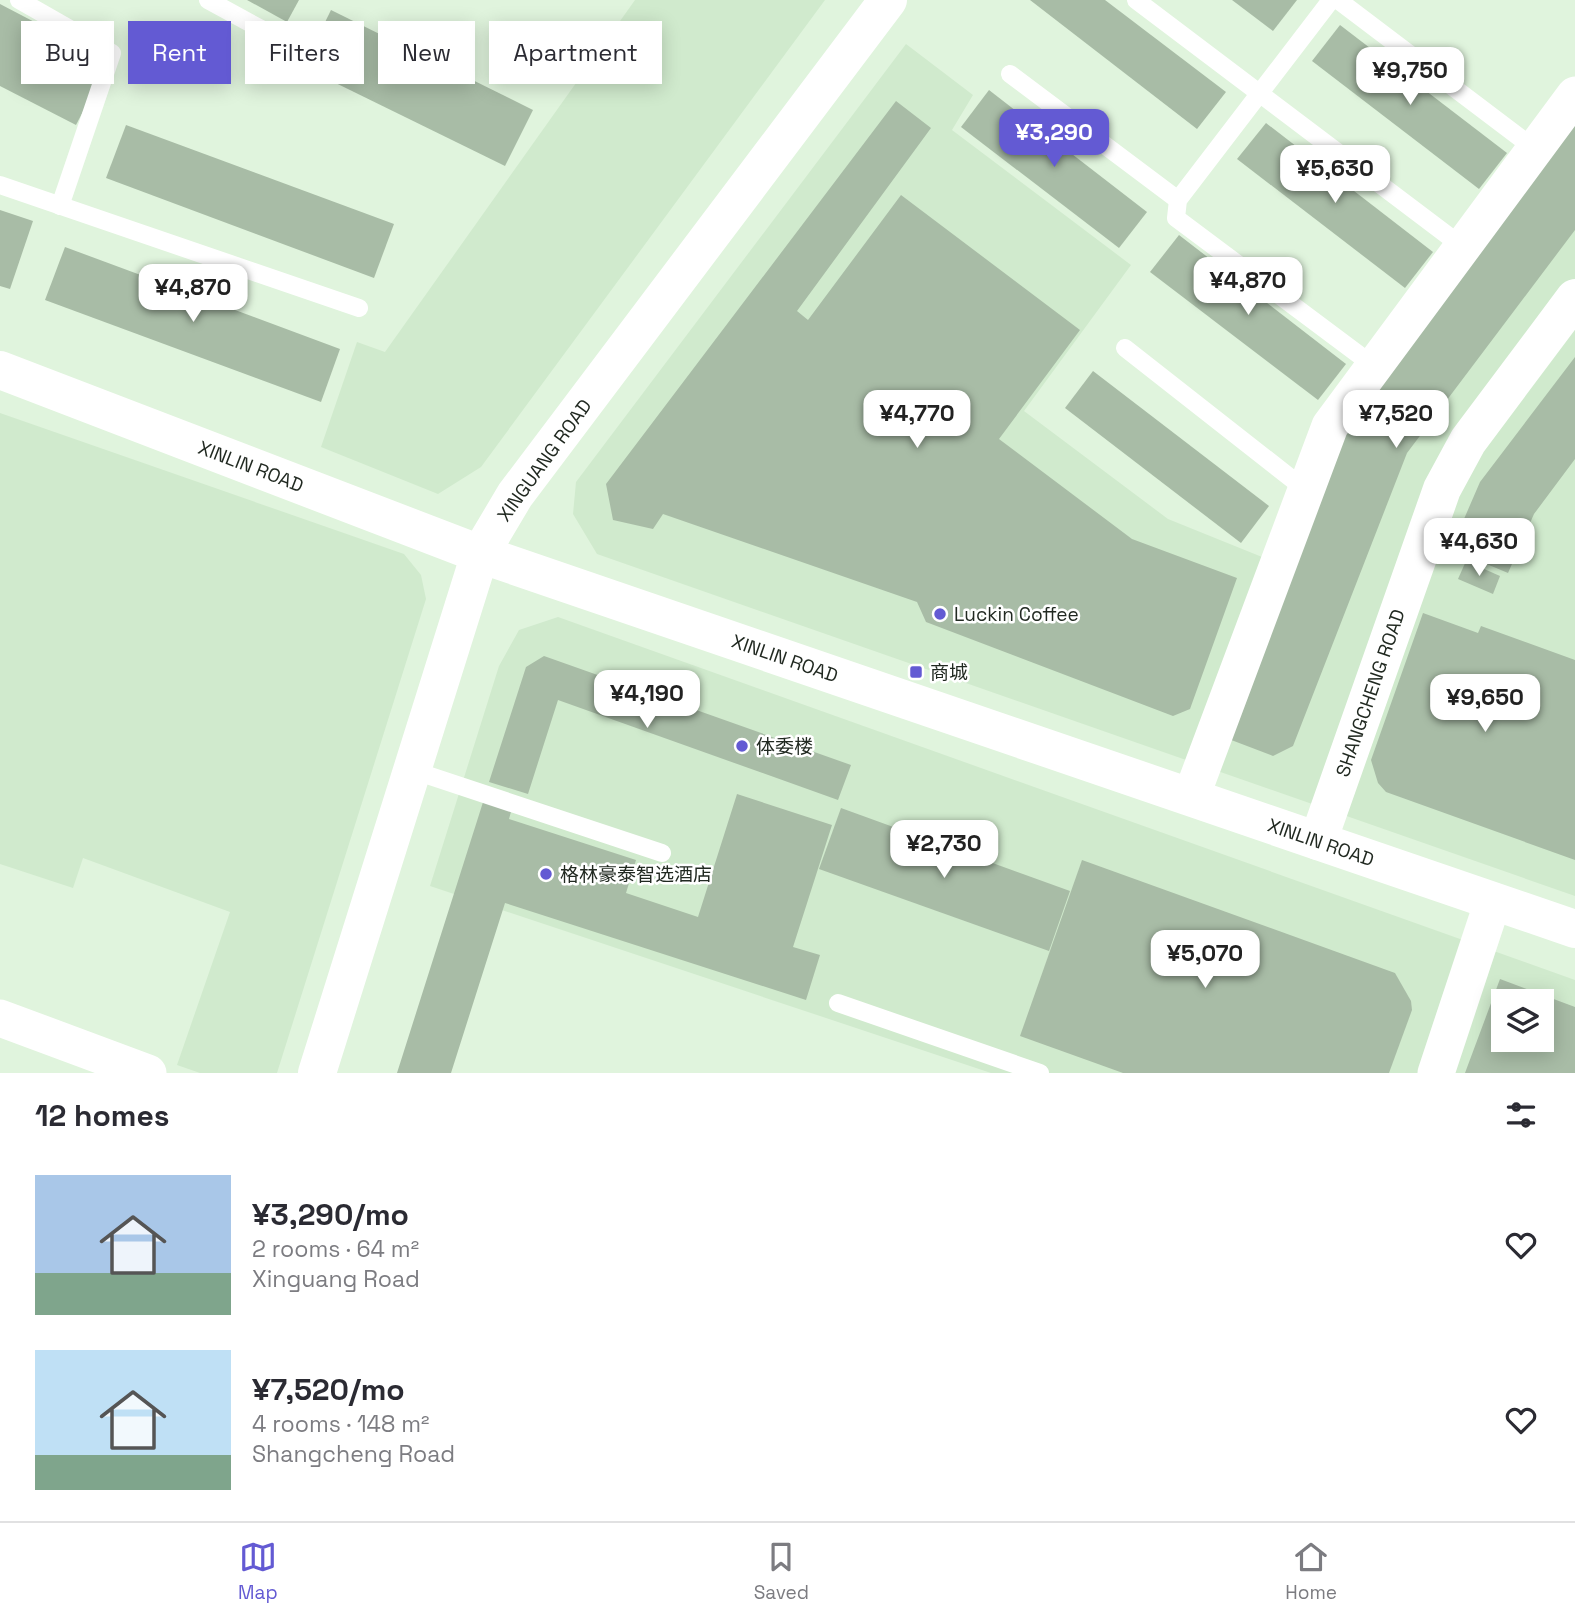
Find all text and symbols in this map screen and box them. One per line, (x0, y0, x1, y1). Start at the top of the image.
chip: Buy (21, 21, 114, 84)
chip: Rent (128, 21, 231, 84)
chip: Filters (245, 21, 364, 84)
chip: New (378, 21, 475, 84)
chip: Apartment (489, 21, 662, 84)
pin: ¥9,750 (1353, 48, 1467, 107)
text: ¥9,750 (1372, 55, 1448, 85)
pin: ¥3,290 (997, 110, 1111, 169)
text: ¥3,290 (1015, 117, 1093, 147)
pin: ¥5,630 (1278, 146, 1392, 205)
text: ¥5,630 (1296, 153, 1374, 183)
pin: ¥4,870 (1191, 258, 1305, 317)
pin: ¥4,870 (136, 264, 250, 324)
text: ¥4,870 (1210, 265, 1286, 295)
text: ¥4,870 (155, 272, 231, 302)
pin: ¥4,770 (860, 391, 974, 450)
pin: ¥7,520 (1339, 391, 1453, 450)
street label: XINGUANG ROAD (492, 394, 597, 526)
text: ¥4,770 (879, 398, 955, 428)
text: ¥7,520 (1359, 398, 1433, 428)
street label: XINLIN ROAD (195, 435, 307, 498)
pin: ¥4,630 (1422, 518, 1536, 578)
text: ¥4,630 (1440, 526, 1518, 556)
place label: Luckin Coffee (954, 602, 1079, 627)
marker: Luckin Coffee (932, 606, 948, 622)
street label: SHANGCHENG ROAD (1330, 606, 1411, 780)
street label: XINLIN ROAD (728, 629, 841, 688)
place label: 商城 (930, 660, 968, 685)
marker: 商城 (908, 664, 924, 680)
pin: ¥4,190 (590, 670, 704, 730)
pin: ¥9,650 (1428, 674, 1542, 734)
text: ¥4,190 (610, 678, 684, 708)
text: ¥9,650 (1446, 682, 1524, 712)
place label: 体委楼 (756, 734, 813, 759)
marker: 体委楼 (734, 738, 750, 754)
street label: XINLIN ROAD (1264, 813, 1377, 872)
pin: ¥2,730 (887, 820, 1001, 880)
text: ¥2,730 (906, 828, 982, 858)
place label: 格林豪泰智选酒店 (560, 862, 712, 887)
marker: 格林豪泰智选酒店 (538, 866, 554, 882)
pin: ¥5,070 (1148, 930, 1262, 990)
text: ¥5,070 (1167, 938, 1243, 968)
map controls (1491, 989, 1554, 1052)
button: layers (1491, 989, 1554, 1052)
text: 12 homes (35, 1096, 170, 1135)
icon: filters (1502, 1096, 1540, 1134)
text: ¥3,290/mo (252, 1195, 409, 1234)
icon: home (91, 1203, 175, 1287)
icon: heart (1502, 1226, 1540, 1264)
text: 2 rooms · 64 m² (252, 1234, 419, 1264)
text: Xinguang Road (252, 1264, 420, 1294)
text: ¥7,520/mo (252, 1370, 405, 1409)
icon: home (91, 1378, 175, 1462)
icon: heart (1502, 1401, 1540, 1439)
text: 4 rooms · 148 m² (252, 1409, 429, 1439)
text: Shangcheng Road (252, 1439, 455, 1469)
tab: Map (238, 1538, 278, 1605)
tab: Saved (754, 1538, 809, 1605)
tab: Home (1285, 1538, 1337, 1605)

